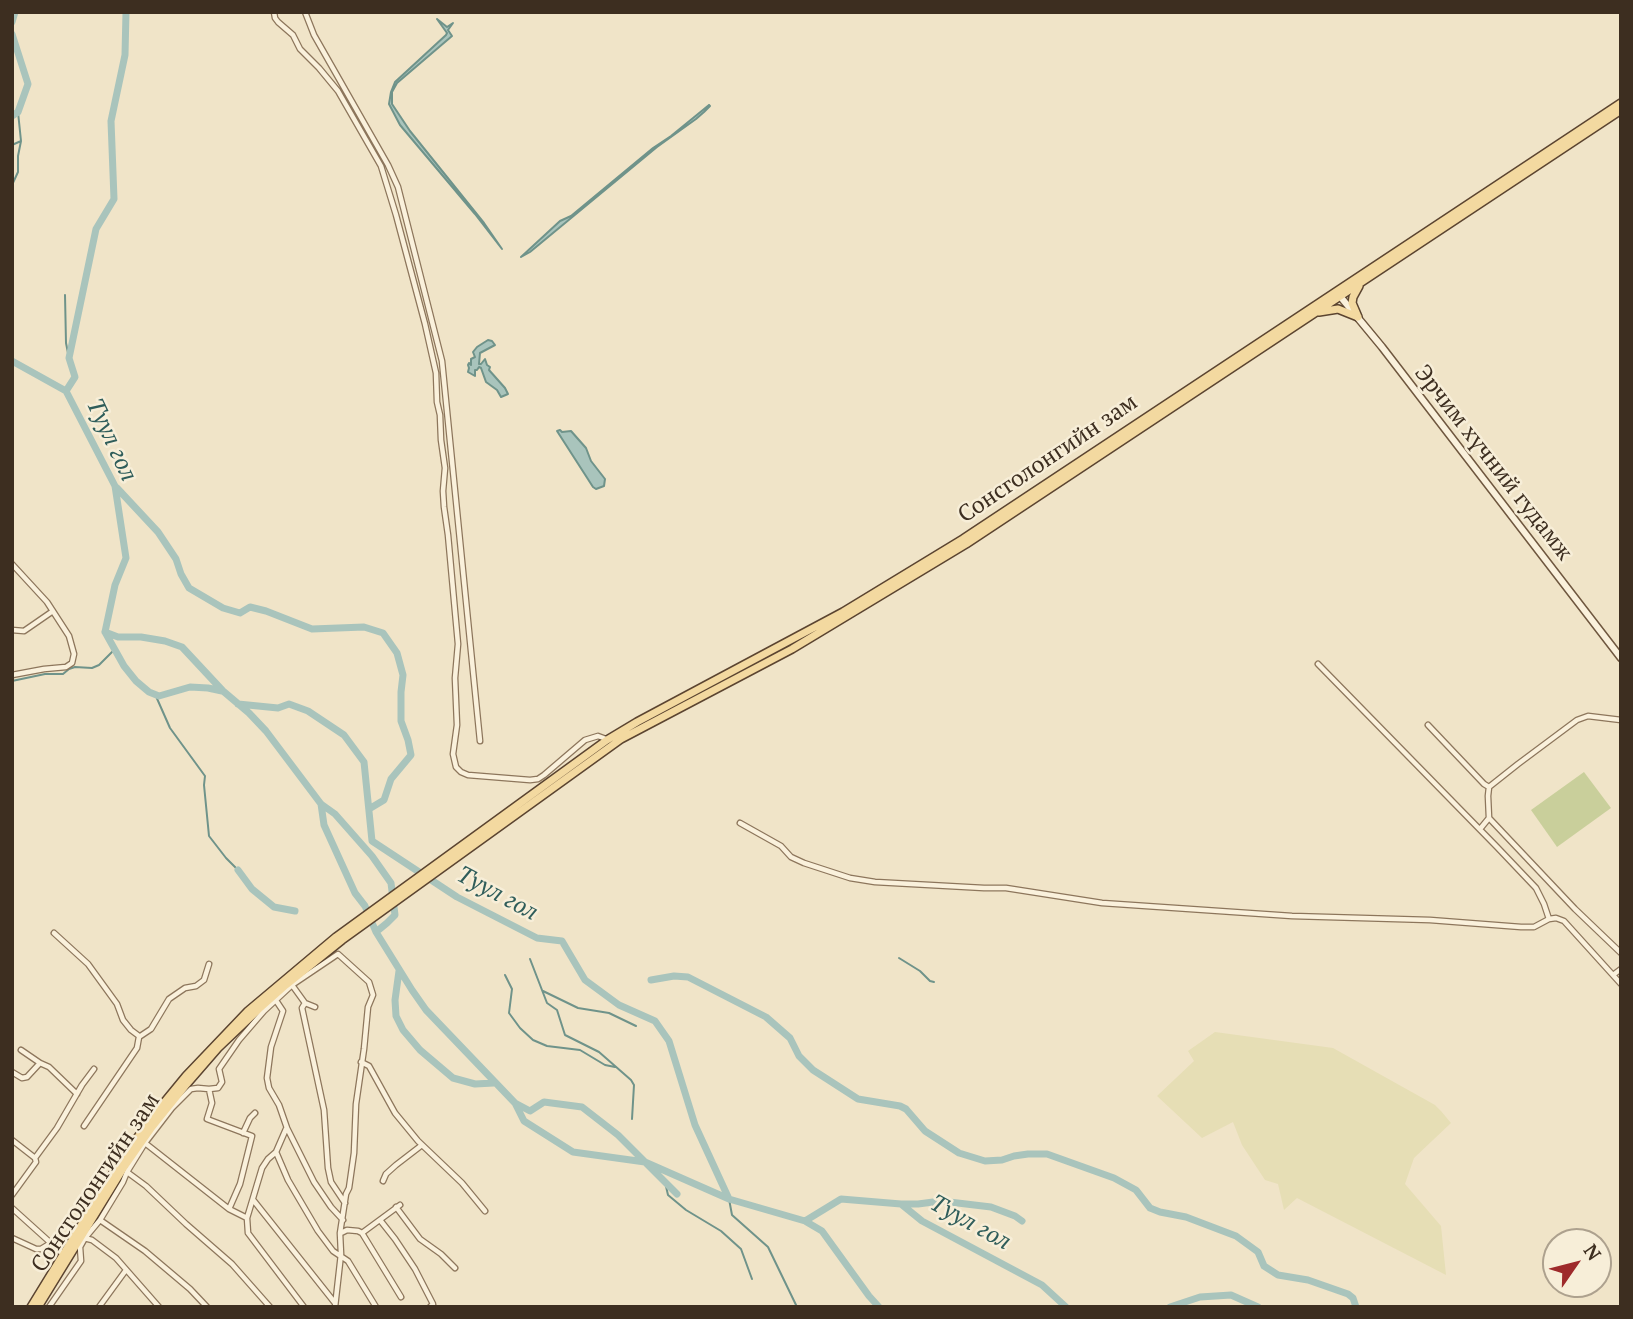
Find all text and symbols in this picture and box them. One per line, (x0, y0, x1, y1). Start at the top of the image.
street label: Эрчим хүчний гудамж (1408, 360, 1578, 566)
street label: Сонсголонгийн зам (953, 389, 1143, 529)
water label: Туул гол (79, 394, 143, 486)
water label: Туул гол (451, 861, 543, 927)
street label: Сонсголонгийн зам (26, 1088, 166, 1278)
water label: Туул гол (924, 1189, 1016, 1257)
north arrow (1542, 1228, 1612, 1298)
text: N (1579, 1239, 1607, 1265)

